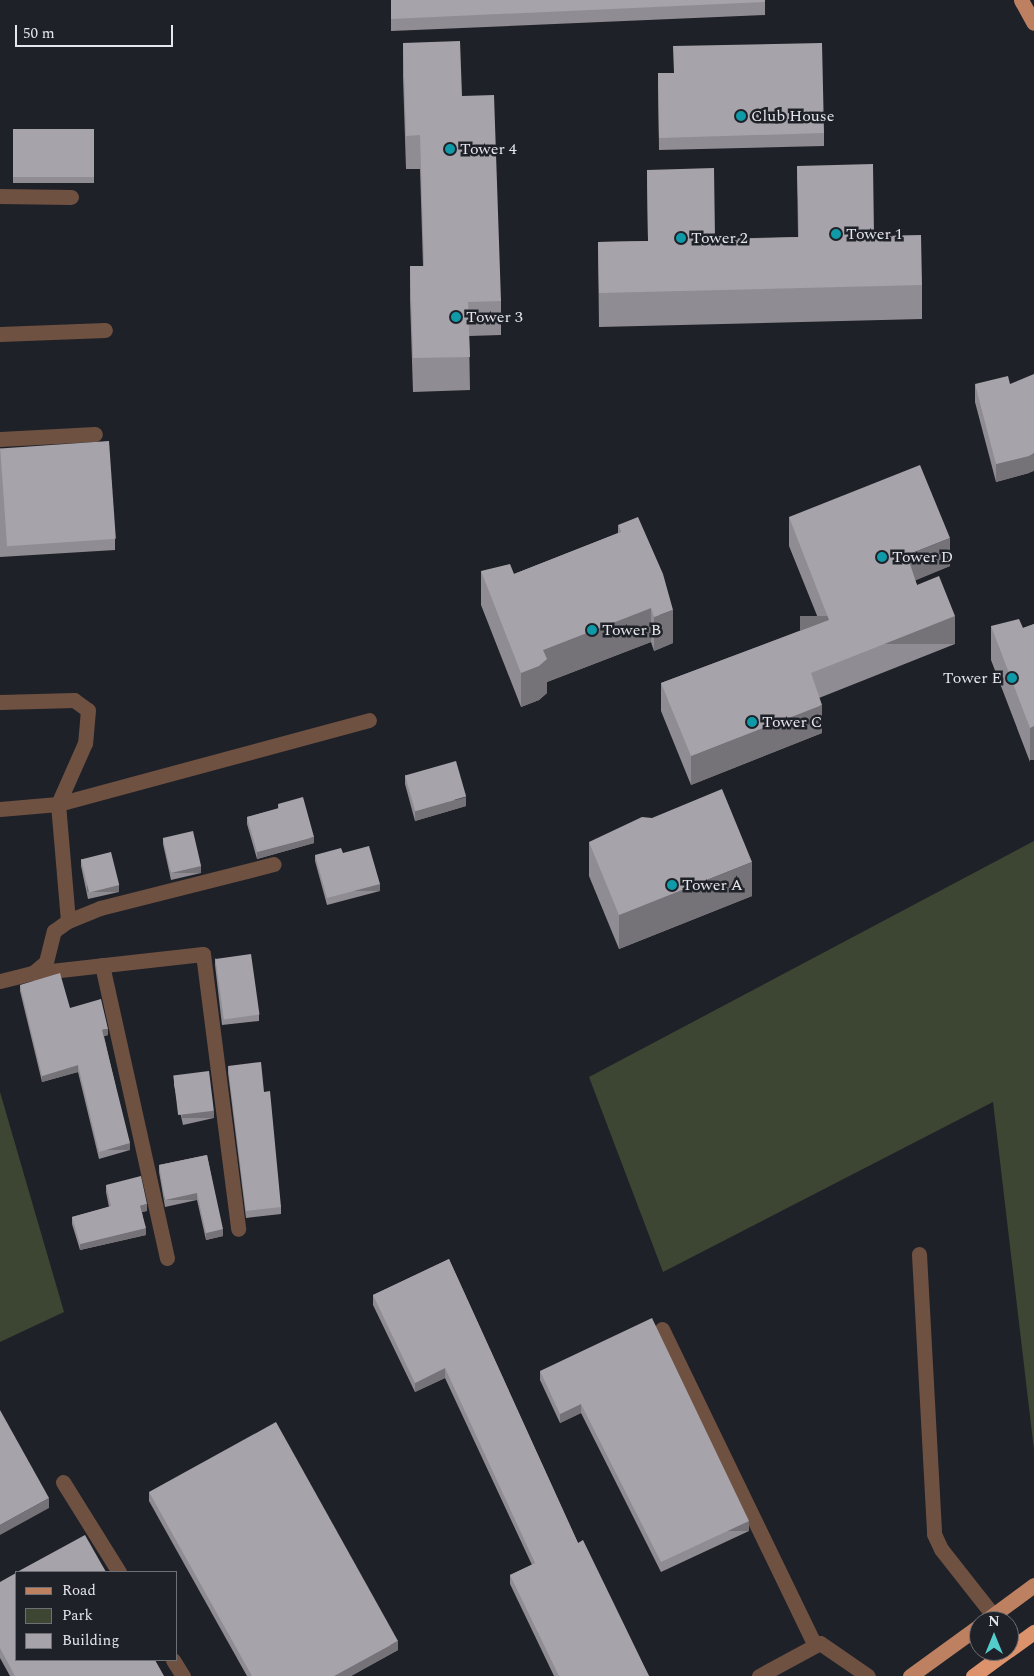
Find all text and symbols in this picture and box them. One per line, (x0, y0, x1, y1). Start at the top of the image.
scale bar (18, 15, 175, 47)
text: 50 m (23, 22, 55, 45)
place label: Club House (751, 106, 834, 126)
marker: Club House (735, 110, 747, 122)
place label: Tower 4 (460, 139, 517, 159)
marker: Tower 4 (444, 143, 456, 155)
place label: Tower 1 (846, 224, 903, 244)
place label: Tower 2 (691, 228, 748, 248)
marker: Tower 1 (830, 228, 842, 240)
marker: Tower 2 (675, 232, 687, 244)
place label: Tower 3 (466, 307, 523, 327)
marker: Tower 3 (450, 311, 462, 323)
place label: Tower D (892, 547, 953, 567)
marker: Tower D (876, 551, 888, 563)
place label: Tower B (602, 620, 661, 640)
marker: Tower B (586, 624, 598, 636)
place label: Tower E (943, 668, 1002, 688)
marker: Tower E (1006, 672, 1018, 684)
place label: Tower C (762, 712, 822, 732)
marker: Tower C (746, 716, 758, 728)
place label: Tower A (682, 875, 743, 895)
marker: Tower A (666, 879, 678, 891)
legend (15, 1571, 178, 1661)
text: Road (62, 1579, 96, 1602)
text: Park (62, 1604, 93, 1627)
north arrow (969, 1611, 1019, 1661)
text: N (988, 1611, 1000, 1632)
text: Building (62, 1629, 119, 1652)

